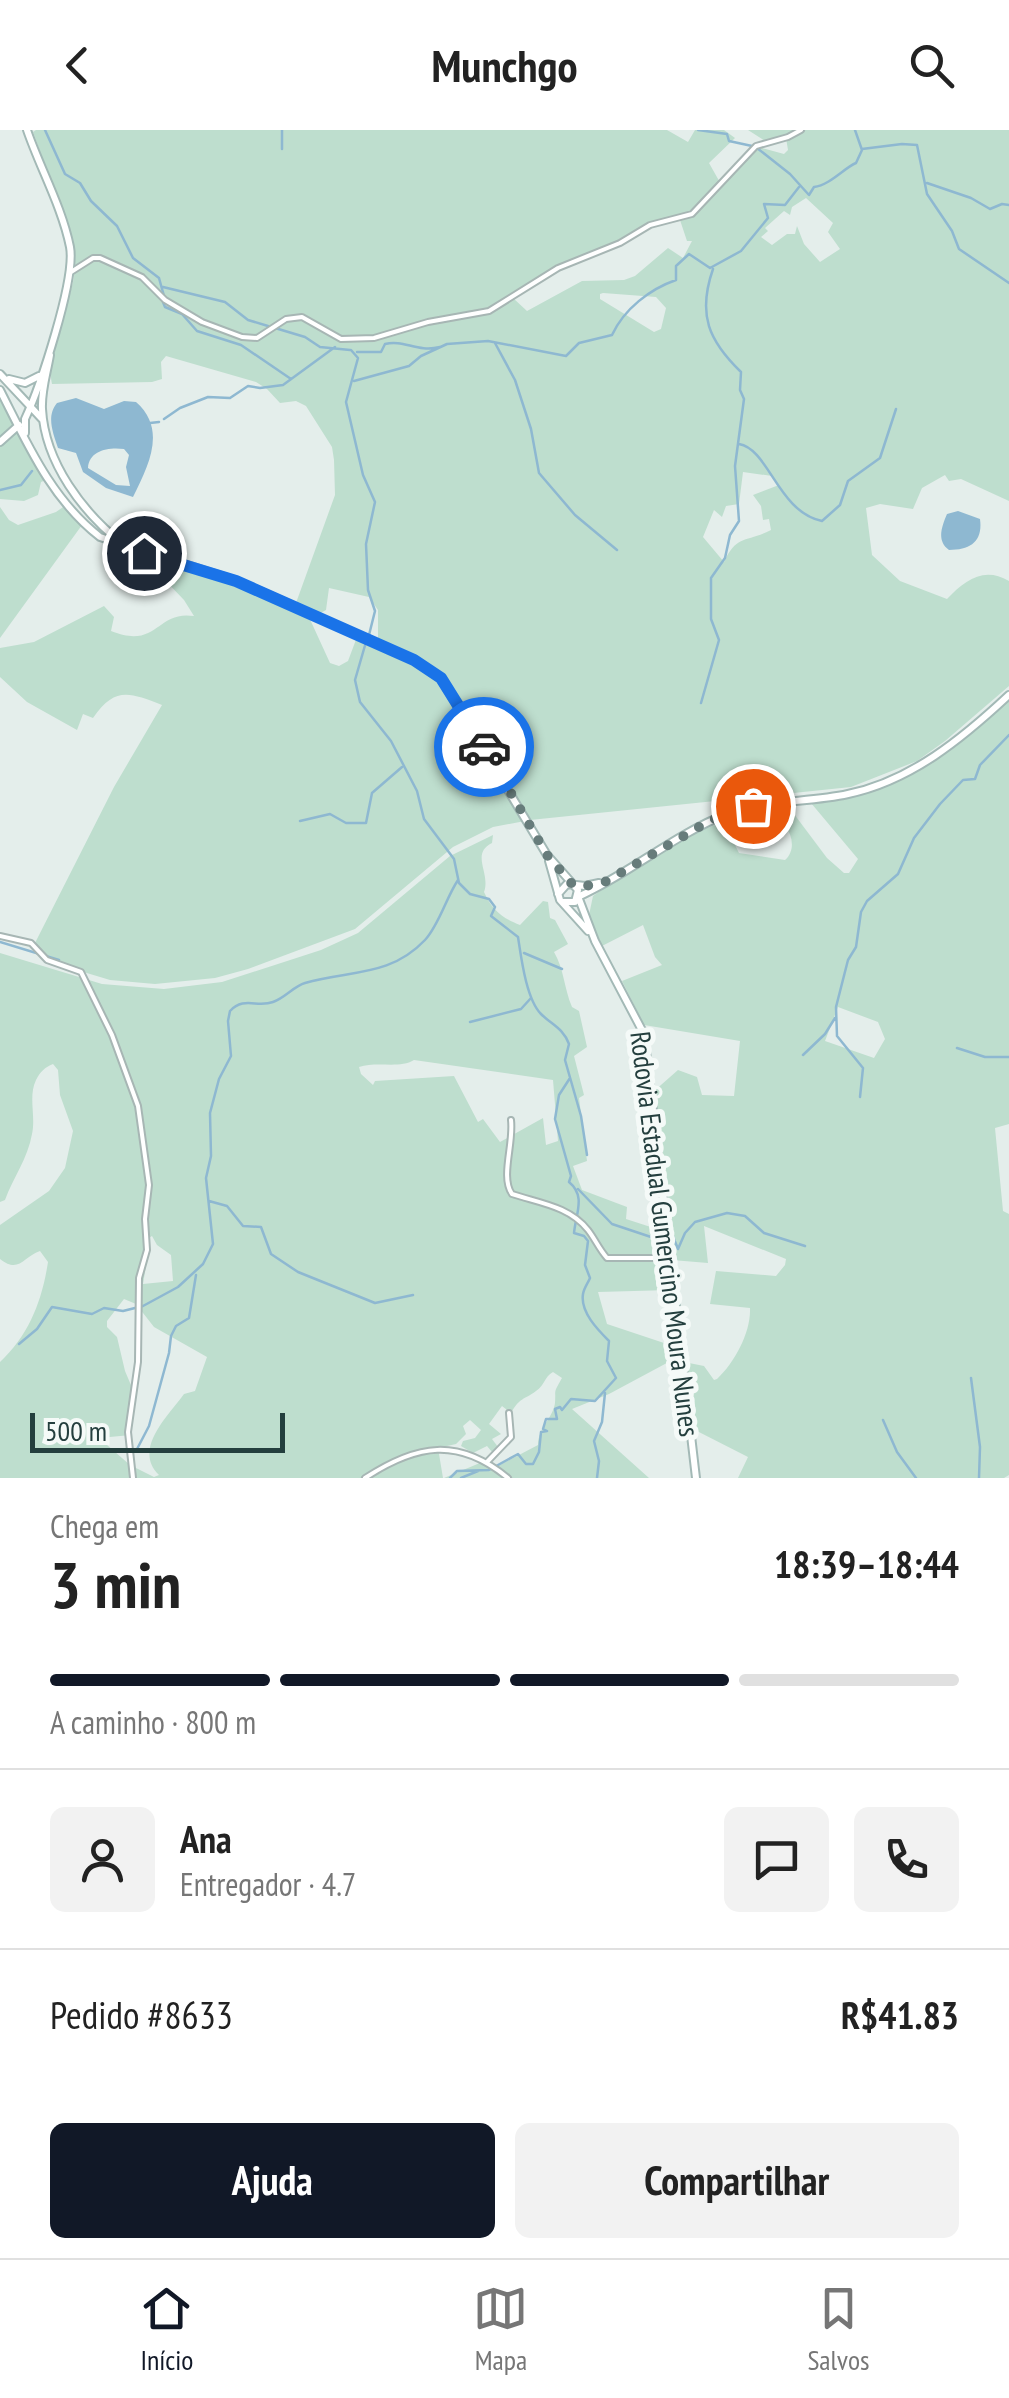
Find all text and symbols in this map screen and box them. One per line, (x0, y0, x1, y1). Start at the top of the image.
text: Munchgo (431, 36, 578, 94)
icon: back (50, 38, 105, 93)
icon: search (904, 38, 959, 93)
pin (102, 511, 187, 596)
icon: home (117, 526, 172, 581)
courier (434, 697, 534, 797)
icon: car (457, 720, 512, 775)
pin (711, 764, 796, 849)
icon: bag (726, 779, 781, 834)
street label: Rodovia Estadual Gumercino Moura Nunes (622, 1029, 709, 1439)
scale bar (30, 1408, 285, 1452)
text: 500 m (45, 1412, 107, 1449)
text: Chega em (50, 1505, 159, 1547)
text: 18:39–18:44 (774, 1539, 959, 1588)
text: 3 min (50, 1542, 181, 1626)
text: A caminho · 800 m (50, 1701, 256, 1743)
button: person (50, 1807, 155, 1912)
button: chat (724, 1807, 829, 1912)
button: phone (854, 1807, 959, 1912)
text: Ana (180, 1814, 232, 1863)
text: Entregador · 4.7 (180, 1863, 356, 1905)
text: Pedido #8633 (50, 1990, 233, 2039)
text: R$41.83 (841, 1990, 959, 2039)
button: Ajuda (50, 2123, 495, 2238)
button: Compartilhar (515, 2123, 959, 2238)
tab: Início (139, 2281, 194, 2378)
tab: Mapa (473, 2281, 528, 2378)
tab: Salvos (807, 2281, 870, 2378)

